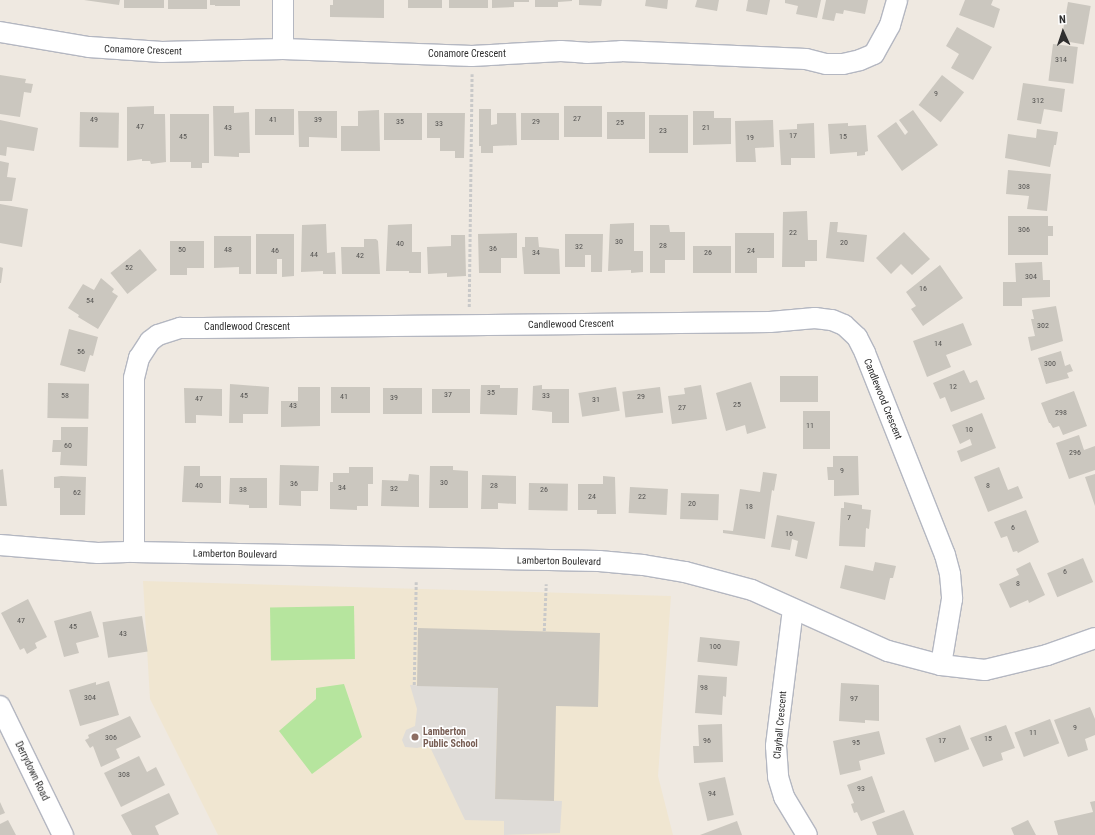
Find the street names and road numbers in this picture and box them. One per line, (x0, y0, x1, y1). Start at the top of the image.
street label: Conamore Crescent (104, 43, 182, 57)
street label: Conamore Crescent (428, 48, 506, 60)
street label: Candlewood Crescent (528, 317, 614, 331)
street label: Candlewood Crescent (204, 321, 290, 333)
street label: Candlewood Crescent (861, 357, 905, 441)
street label: Lamberton Boulevard (193, 547, 277, 561)
street label: Lamberton Boulevard (517, 554, 601, 568)
street label: Clayhall Crescent (771, 690, 789, 760)
street label: Derrydown Road (12, 739, 52, 803)

